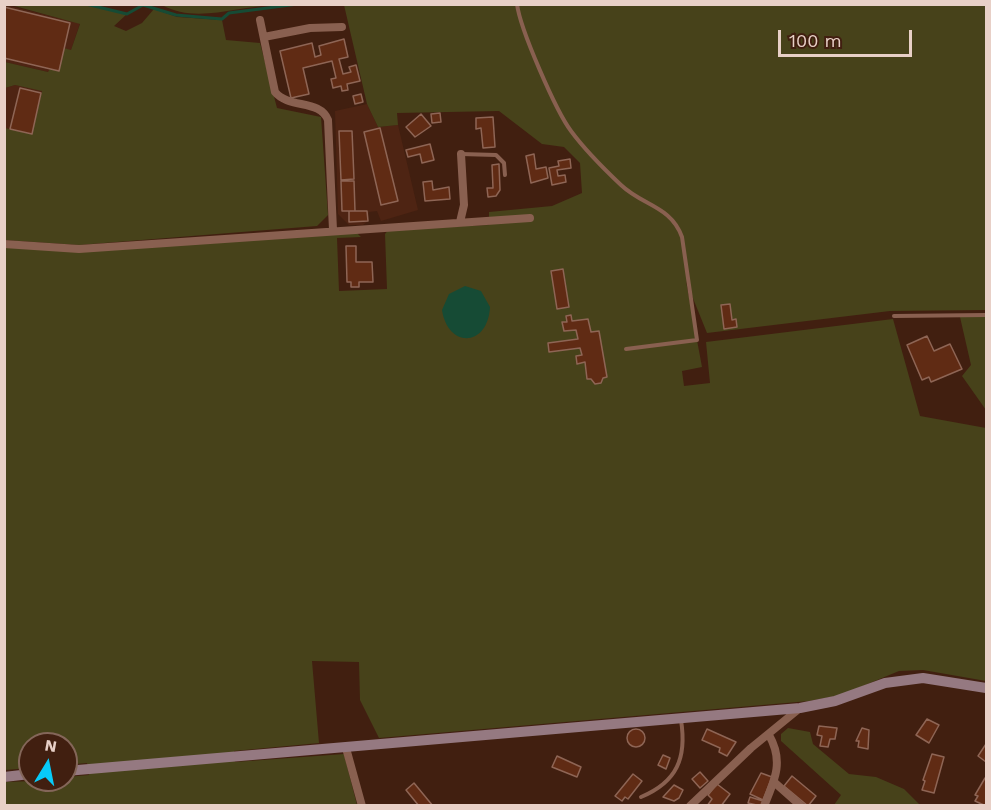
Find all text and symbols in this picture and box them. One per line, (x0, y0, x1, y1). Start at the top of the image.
scale bar (781, 18, 914, 56)
text: 100 m (789, 30, 842, 51)
north arrow (18, 732, 78, 792)
text: N (43, 735, 58, 756)

